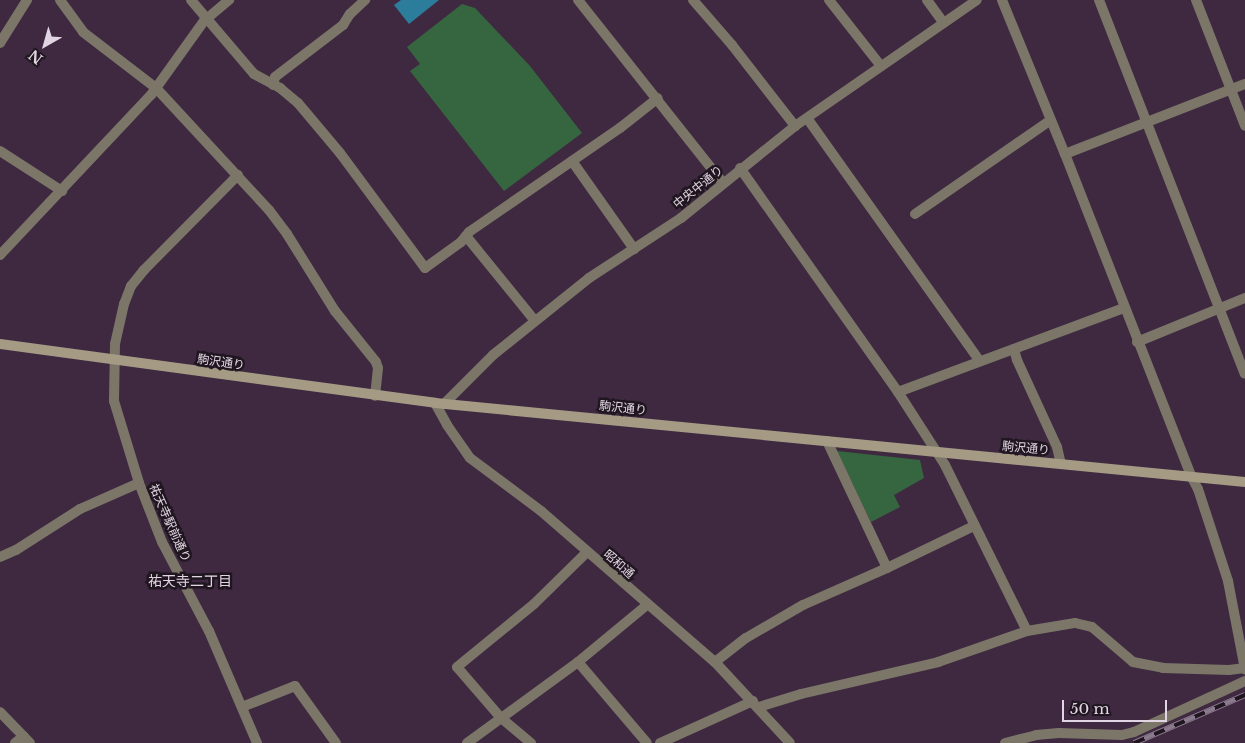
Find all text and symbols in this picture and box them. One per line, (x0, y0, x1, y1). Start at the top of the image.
north arrow (20, 20, 70, 70)
text: N (25, 46, 47, 68)
street label: 中央中通り (670, 163, 726, 211)
street label: 駒沢通り (196, 352, 246, 372)
street label: 駒沢通り (598, 398, 648, 418)
street label: 駒沢通り (1001, 439, 1051, 457)
street label: 祐天寺駅前通り (146, 482, 194, 564)
street label: 昭和通 (601, 547, 637, 581)
district label: 祐天寺二丁目 (148, 573, 232, 589)
scale bar (1065, 690, 1170, 722)
text: 50 m (1070, 699, 1110, 718)

